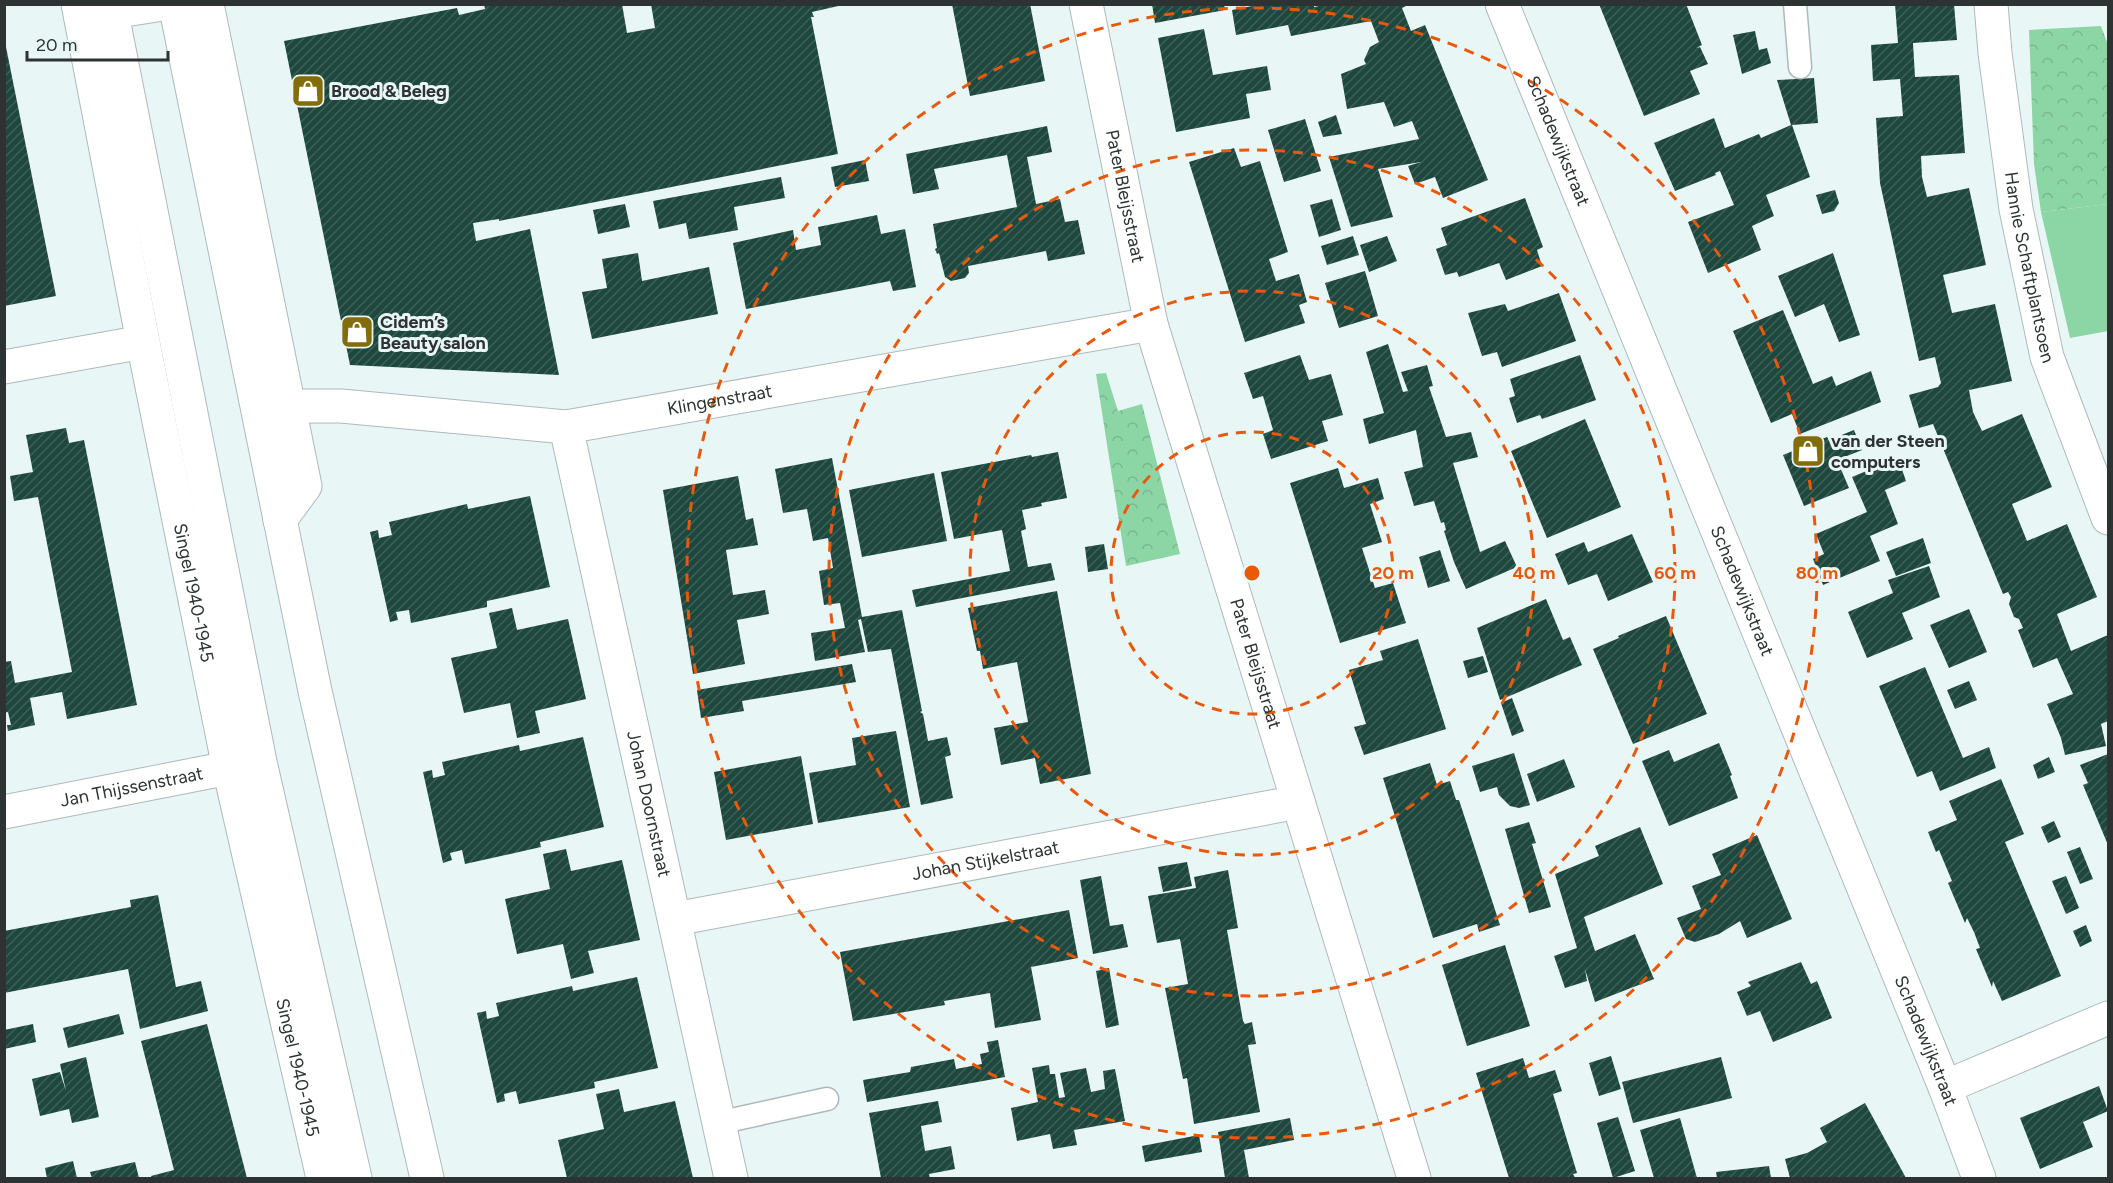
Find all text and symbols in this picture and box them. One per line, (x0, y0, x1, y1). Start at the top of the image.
scale bar (27, 24, 168, 62)
text: 20 m (36, 34, 77, 56)
shop icon: Brood & Beleg (290, 73, 326, 109)
street label: Schadewijkstraat (1522, 73, 1595, 209)
place label: Brood & Beleg (331, 80, 447, 102)
street label: Pater Bleijsstraat (1101, 128, 1149, 265)
street label: Hannie Schaftplantsoen (2000, 170, 2059, 366)
place label: Cidem’s Beauty salon (380, 311, 486, 354)
shop icon: Cidem’s Beauty salon (339, 314, 375, 350)
street label: Klingenstraat (665, 380, 774, 420)
place label: van der Steen computers (1831, 430, 1945, 473)
shop icon: van der Steen computers (1790, 433, 1826, 469)
street label: Singel 1940-1945 (169, 521, 218, 664)
street label: Schadewijkstraat (1706, 523, 1779, 659)
text: 20 m (1372, 562, 1414, 584)
text: 40 m (1512, 562, 1556, 584)
text: 60 m (1654, 562, 1696, 584)
text: 80 m (1796, 562, 1838, 584)
centre of rings (1242, 563, 1262, 583)
street label: Pater Bleijsstraat (1225, 596, 1286, 732)
street label: Johan Doornstraat (622, 729, 676, 880)
street label: Jan Thijssenstraat (58, 762, 205, 812)
street label: Johan Stijkelstraat (910, 836, 1061, 885)
street label: Schadewijkstraat (1890, 972, 1962, 1109)
street label: Singel 1940-1945 (271, 996, 324, 1139)

